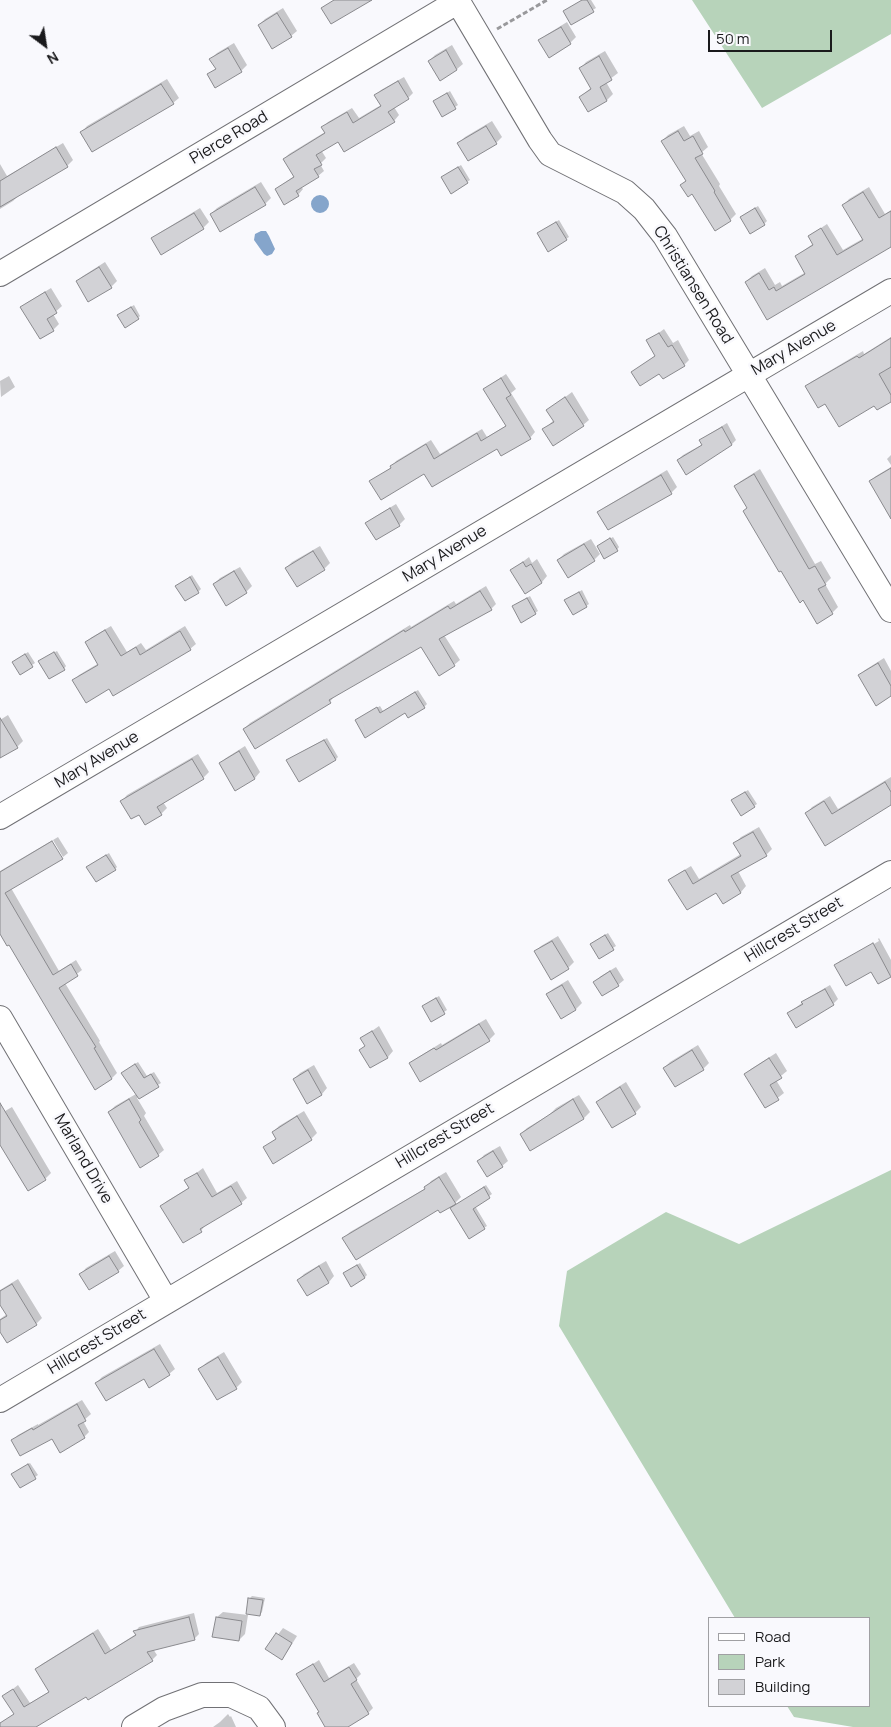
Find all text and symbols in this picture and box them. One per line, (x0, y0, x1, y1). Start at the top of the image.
north arrow (20, 20, 70, 70)
scale bar (711, 20, 835, 52)
text: 50 m (716, 28, 750, 49)
text: N (44, 48, 62, 69)
street label: Pierce Road (187, 107, 271, 169)
street label: Christiansen Road (649, 222, 737, 348)
street label: Mary Avenue (748, 316, 840, 380)
street label: Mary Avenue (400, 521, 490, 587)
street label: Mary Avenue (52, 727, 142, 793)
street label: Hillcrest Street (741, 893, 847, 967)
street label: Hillcrest Street (392, 1099, 498, 1173)
street label: Marland Drive (50, 1111, 116, 1207)
street label: Hillcrest Street (44, 1305, 150, 1379)
legend (708, 1617, 871, 1707)
text: Road (755, 1626, 791, 1647)
text: Park (755, 1651, 785, 1672)
text: Building (755, 1676, 810, 1697)

